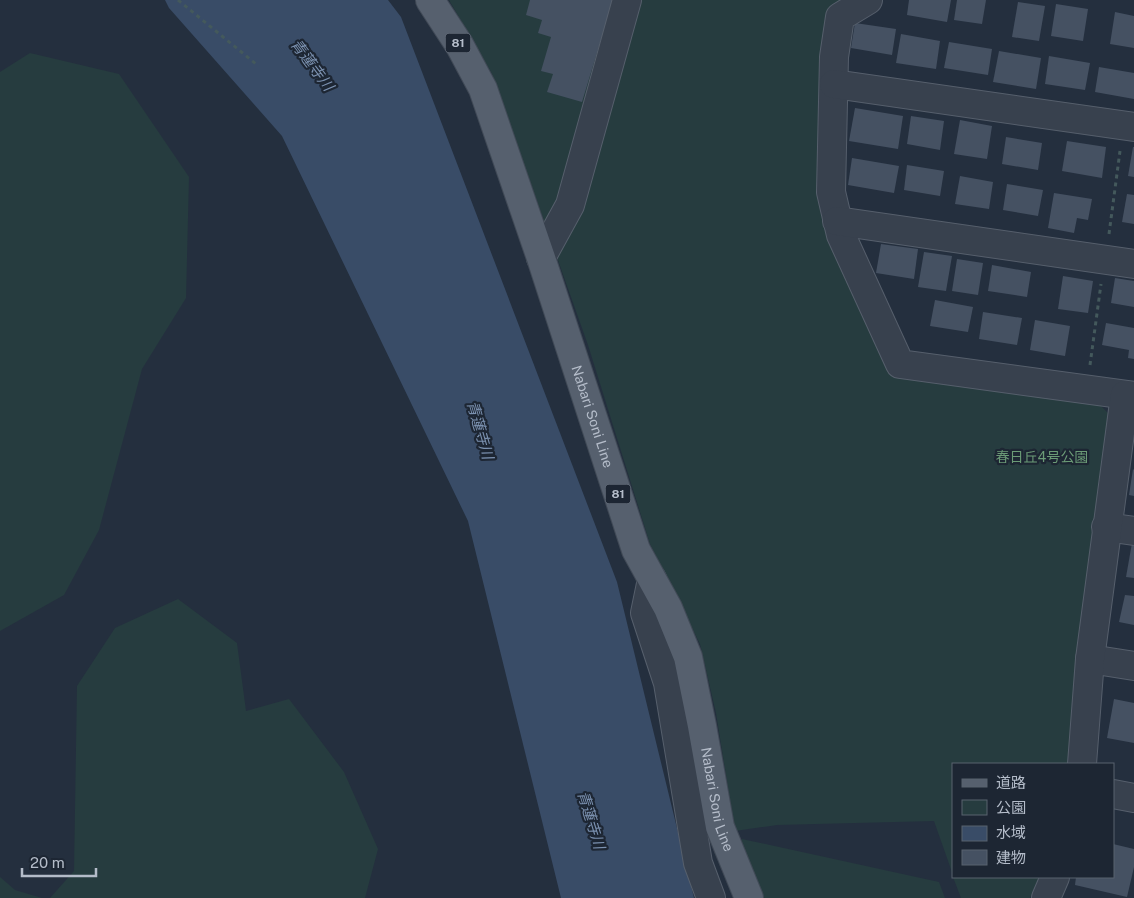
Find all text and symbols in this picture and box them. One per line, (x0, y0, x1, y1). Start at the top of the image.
road number: 81 (446, 34, 470, 52)
water label: 青蓮寺川 (288, 36, 338, 95)
street label: Nabari Soni Line (568, 363, 617, 470)
water label: 青蓮寺川 (464, 399, 497, 463)
park label: 春日丘4号公園 (996, 449, 1088, 465)
road number: 81 (606, 484, 630, 504)
street label: Nabari Soni Line (698, 746, 737, 854)
legend (952, 763, 1114, 878)
text: 道路 (996, 774, 1026, 791)
water label: 青蓮寺川 (575, 789, 609, 853)
text: 公園 (996, 799, 1026, 816)
text: 水域 (996, 824, 1026, 841)
scale bar (22, 846, 96, 878)
text: 建物 (996, 849, 1026, 866)
text: 20 m (30, 854, 65, 871)

